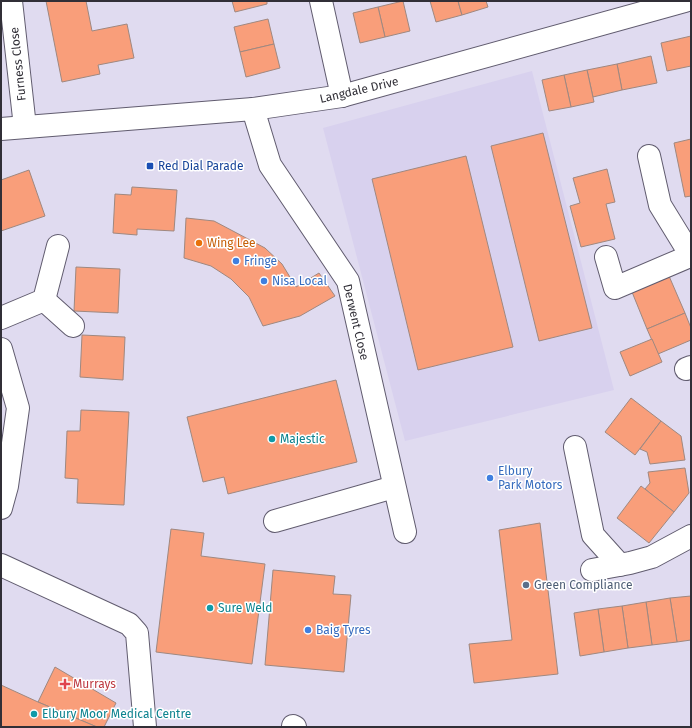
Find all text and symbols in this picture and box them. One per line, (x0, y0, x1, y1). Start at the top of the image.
street label: Furness Close (7, 26, 29, 102)
street label: Langdale Drive (318, 74, 400, 106)
place label: Red Dial Parade (158, 159, 244, 173)
marker: Red Dial Parade (145, 161, 155, 171)
place label: Wing Lee (207, 236, 256, 250)
marker: Wing Lee (194, 238, 204, 248)
place label: Fringe (244, 254, 277, 268)
marker: Fringe (231, 256, 241, 266)
place label: Nisa Local (272, 274, 327, 288)
marker: Nisa Local (259, 276, 269, 286)
street label: Derwent Close (340, 283, 372, 361)
place label: Majestic (280, 432, 325, 446)
marker: Majestic (267, 434, 277, 444)
place label: Elbury Park Motors (498, 464, 563, 492)
marker: Elbury Park Motors (485, 473, 495, 483)
place label: Green Compliance (534, 578, 633, 592)
marker: Green Compliance (521, 580, 531, 590)
place label: Sure Weld (218, 601, 272, 615)
marker: Sure Weld (205, 603, 215, 613)
place label: Baig Tyres (316, 623, 371, 637)
marker: Baig Tyres (303, 625, 313, 635)
place label: Murrays (73, 677, 116, 691)
marker: Murrays (60, 679, 70, 689)
place label: Elbury Moor Medical Centre (42, 707, 191, 721)
marker: Elbury Moor Medical Centre (29, 709, 39, 719)

